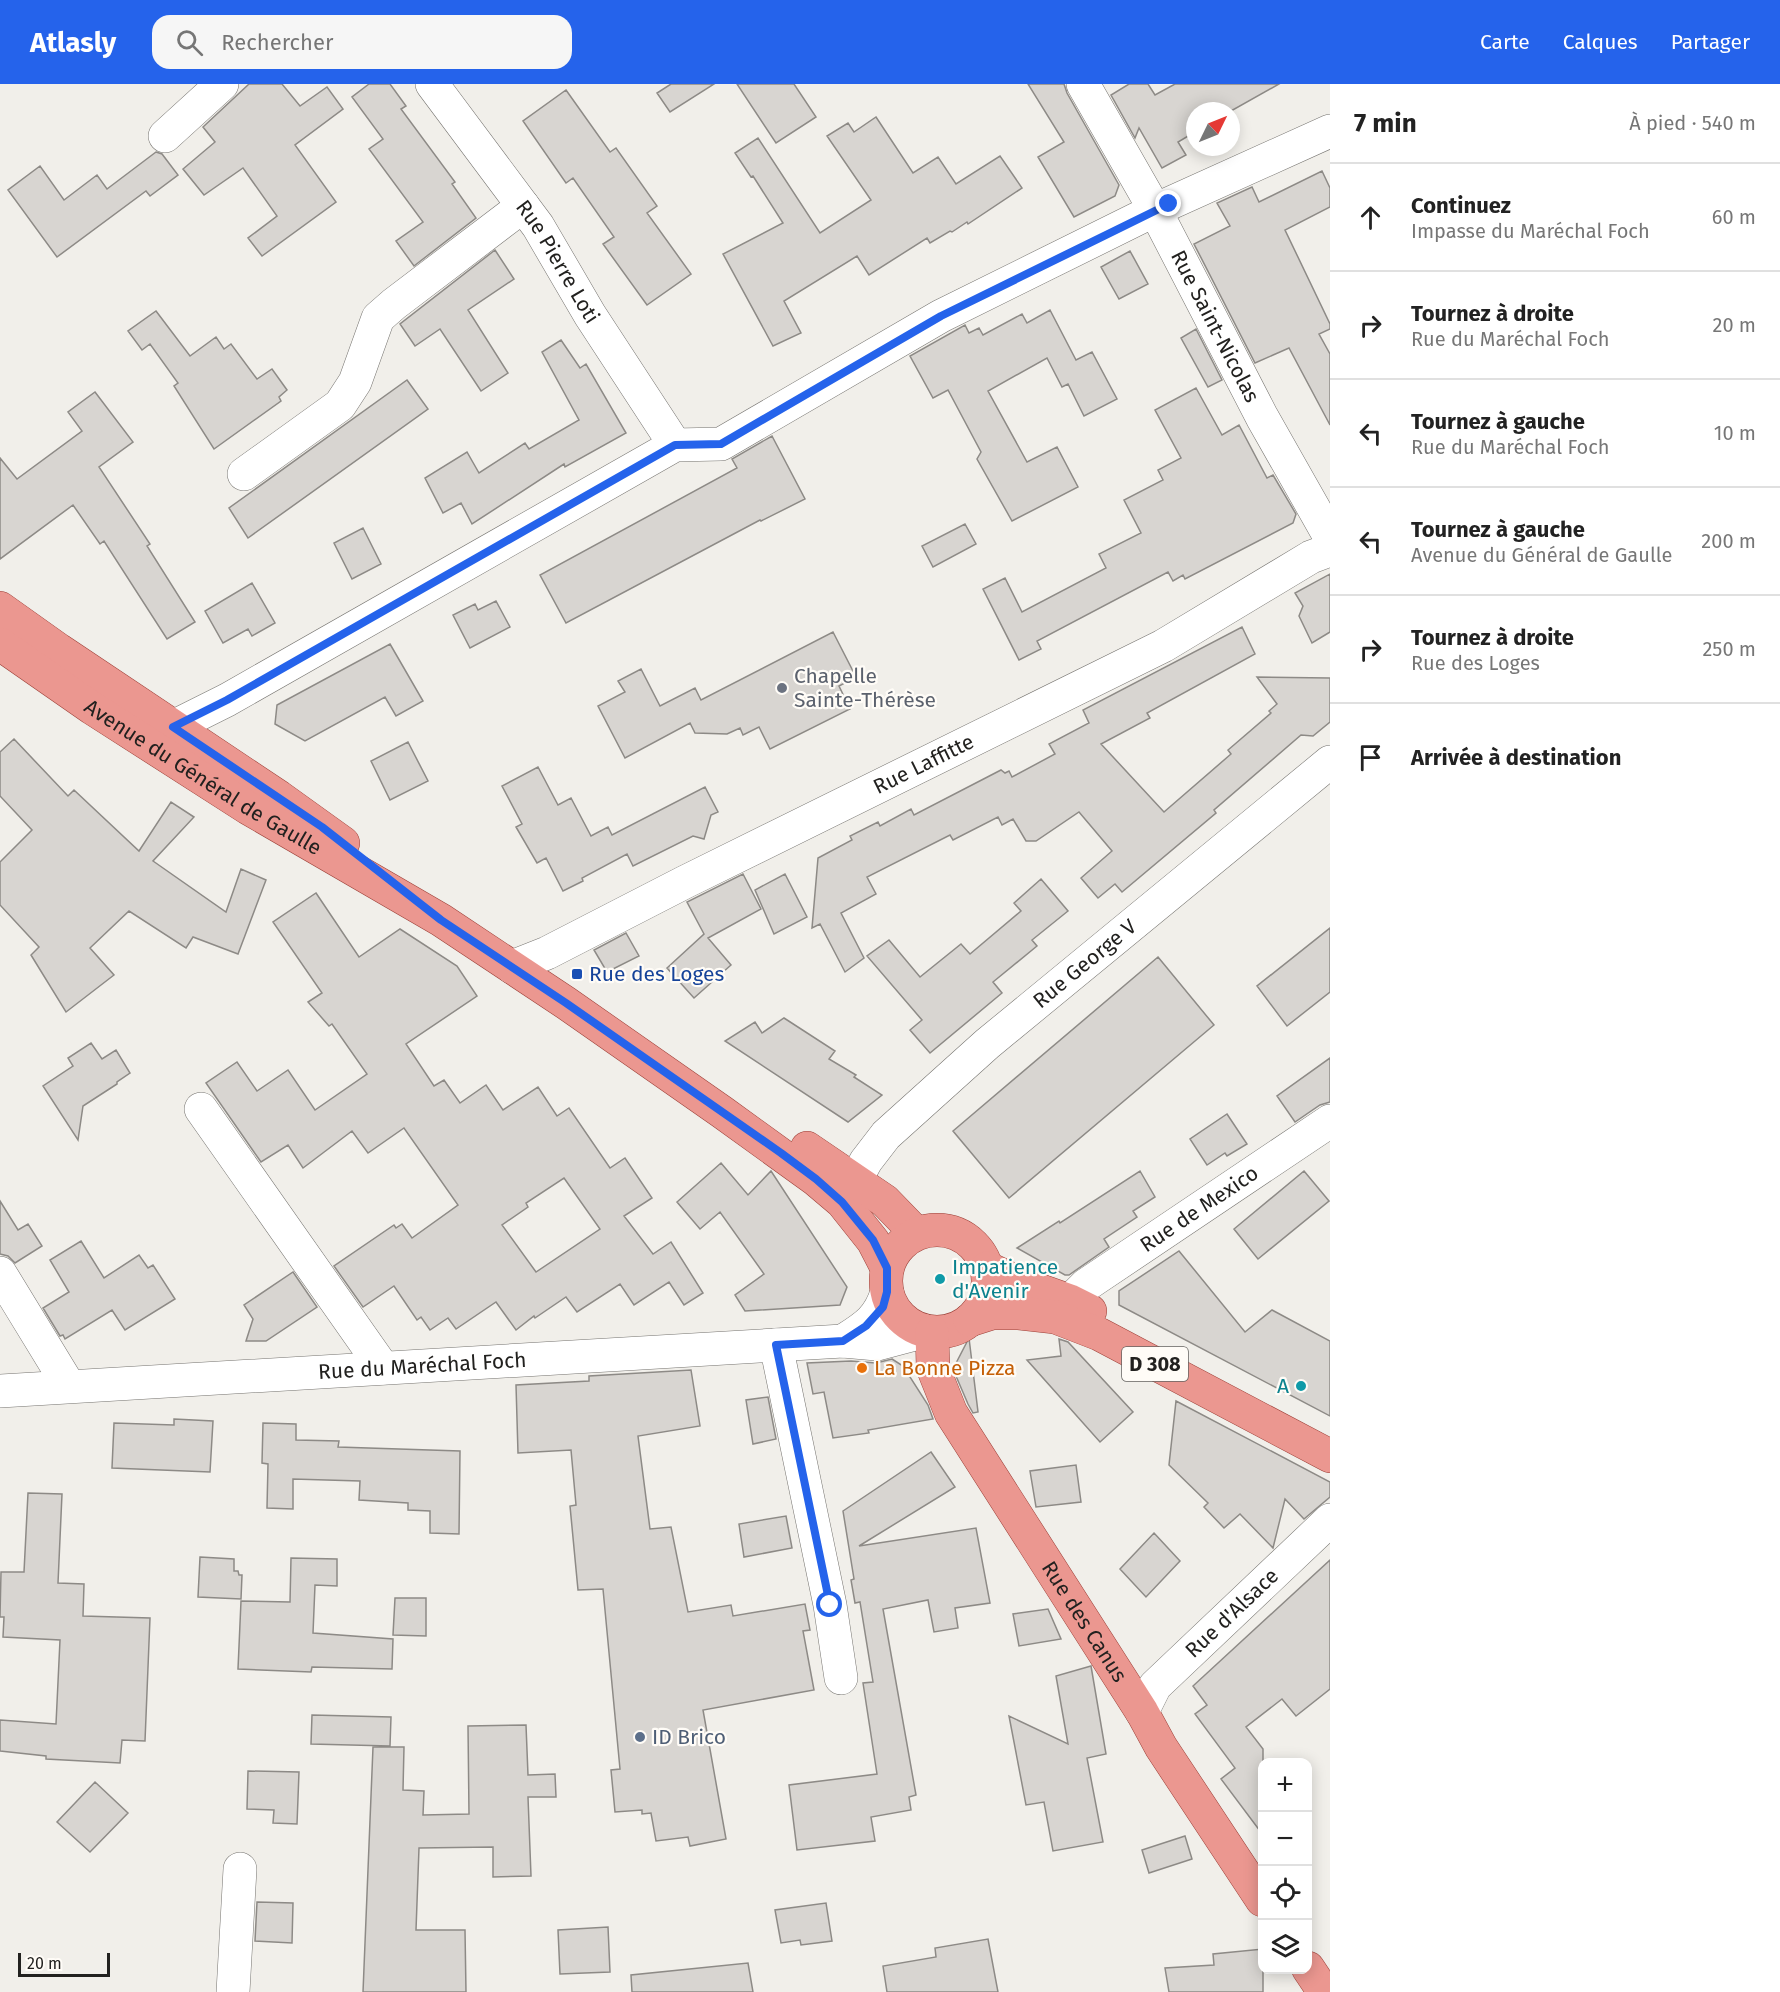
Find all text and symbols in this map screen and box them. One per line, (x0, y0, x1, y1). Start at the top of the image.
search box (152, 15, 572, 69)
text: Atlasly (30, 26, 116, 59)
icon: search (173, 26, 206, 59)
text: Rechercher (221, 29, 333, 56)
text: Carte (1480, 29, 1530, 55)
text: Calques (1563, 29, 1638, 55)
text: Partager (1671, 29, 1750, 55)
north arrow (1186, 102, 1240, 156)
text: 7 min (1354, 108, 1417, 139)
text: À pied · 540 m (1629, 111, 1756, 135)
route end (1155, 190, 1181, 216)
text: Continuez (1411, 192, 1511, 219)
street label: Rue Pierre Loti (510, 195, 605, 329)
icon: ahead (1354, 201, 1387, 234)
text: 60 m (1712, 205, 1756, 229)
text: Impasse du Maréchal Foch (1411, 219, 1650, 243)
street label: Rue Saint-Nicolas (1165, 246, 1265, 407)
text: Tournez à droite (1411, 300, 1574, 327)
icon: right (1354, 309, 1387, 342)
text: 20 m (1713, 313, 1756, 337)
text: Rue du Maréchal Foch (1411, 327, 1610, 351)
text: Tournez à gauche (1411, 408, 1585, 435)
icon: left (1354, 417, 1387, 450)
text: 10 m (1714, 421, 1756, 445)
text: Rue du Maréchal Foch (1411, 435, 1610, 459)
text: Tournez à gauche (1411, 516, 1585, 543)
icon: left (1354, 525, 1387, 558)
text: 200 m (1701, 529, 1756, 553)
text: Avenue du Général de Gaulle (1411, 543, 1672, 567)
text: Tournez à droite (1411, 624, 1574, 651)
icon: right (1354, 633, 1387, 666)
text: 250 m (1702, 637, 1756, 661)
text: Rue des Loges (1411, 651, 1540, 675)
place label: Chapelle Sainte-Thérèse (794, 663, 936, 713)
marker: Chapelle Sainte-Thérèse (775, 681, 789, 695)
street label: Avenue du Général de Gaulle (79, 694, 326, 861)
street label: Rue Laffitte (869, 728, 978, 800)
icon: arrive (1354, 741, 1387, 774)
text: Arrivée à destination (1411, 744, 1621, 771)
street label: Rue George V (1028, 913, 1142, 1014)
place label: Rue des Loges (589, 961, 725, 987)
marker: Rue des Loges (570, 967, 584, 981)
street label: Rue de Mexico (1135, 1160, 1263, 1258)
place label: Impatience d'Avenir (952, 1254, 1058, 1304)
marker: Impatience d'Avenir (933, 1272, 947, 1286)
street label: Rue du Maréchal Foch (317, 1347, 527, 1385)
road number: D 308 (1122, 1347, 1188, 1381)
place label: La Bonne Pizza (874, 1355, 1015, 1381)
marker: La Bonne Pizza (855, 1361, 869, 1375)
place label: A (1277, 1373, 1289, 1399)
marker: A (1294, 1379, 1308, 1393)
street label: Rue des Canus (1036, 1556, 1133, 1687)
street label: Rue d'Alsace (1180, 1563, 1284, 1663)
route start (816, 1591, 842, 1617)
place label: ID Brico (652, 1724, 726, 1750)
marker: ID Brico (633, 1730, 647, 1744)
map controls (1258, 1758, 1312, 1974)
button: + (1258, 1758, 1312, 1812)
button: − (1258, 1812, 1312, 1866)
button: locate (1258, 1866, 1312, 1920)
button: layers (1258, 1920, 1312, 1974)
scale bar (18, 1950, 110, 1978)
text: 20 m (27, 1954, 62, 1973)

